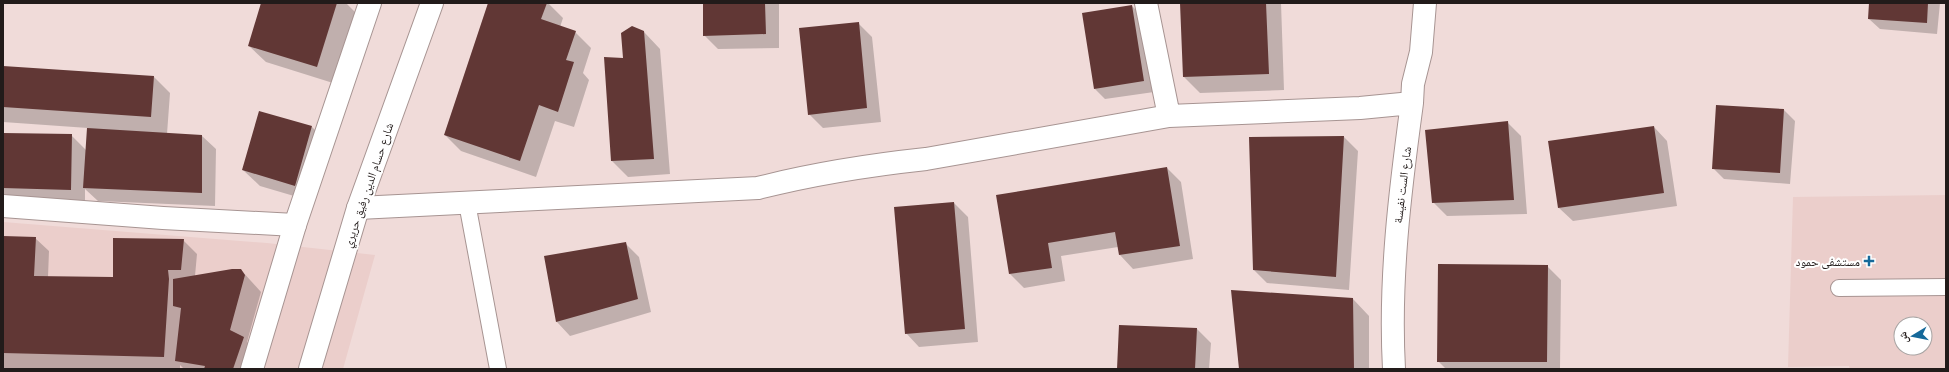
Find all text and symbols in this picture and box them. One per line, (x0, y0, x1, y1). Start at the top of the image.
street label: شارع حسام الدين رفيق حريري (341, 121, 399, 250)
street label: شارع الست نفيسة (1391, 146, 1415, 224)
place label: مستشفى حمود (1795, 255, 1860, 269)
marker: مستشفى حمود (1863, 255, 1875, 267)
north arrow (1893, 316, 1933, 356)
text: ش (1896, 330, 1912, 345)

